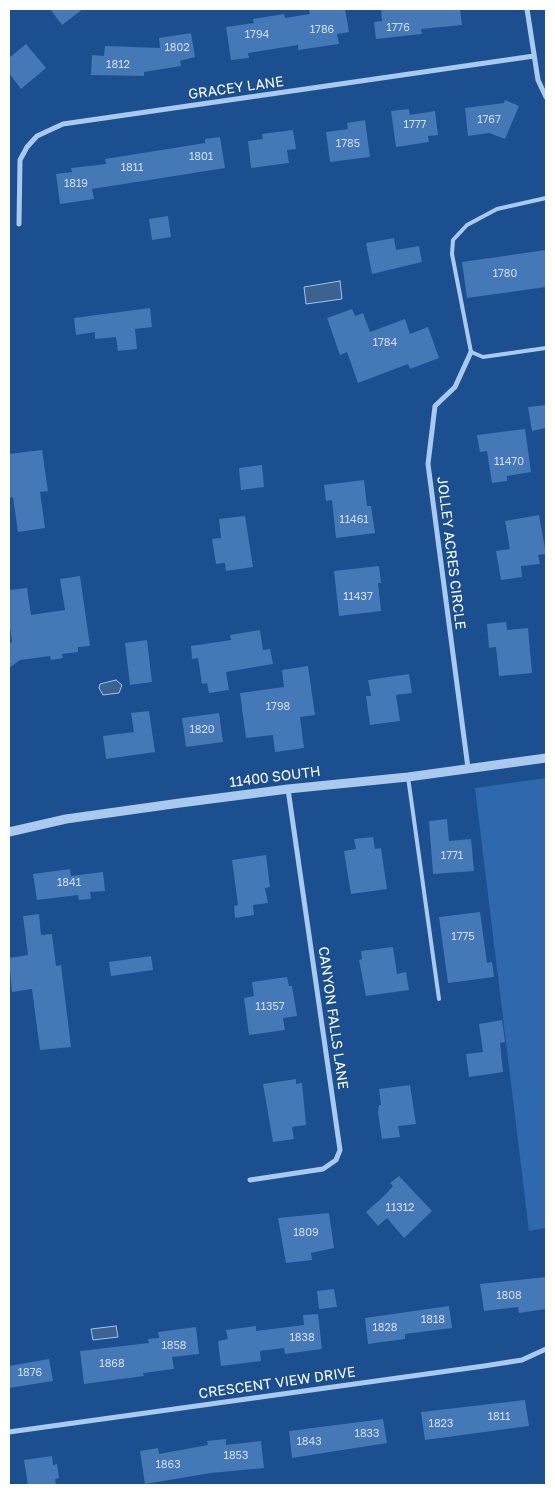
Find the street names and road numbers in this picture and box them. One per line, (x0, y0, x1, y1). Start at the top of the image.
street label: GRACEY LANE (187, 73, 285, 103)
street label: JOLLEY ACRES CIRCLE (433, 476, 469, 630)
street label: 11400 SOUTH (228, 763, 322, 791)
street label: CANYON FALLS LANE (315, 945, 351, 1091)
street label: CRESCENT VIEW DRIVE (197, 1364, 357, 1402)

